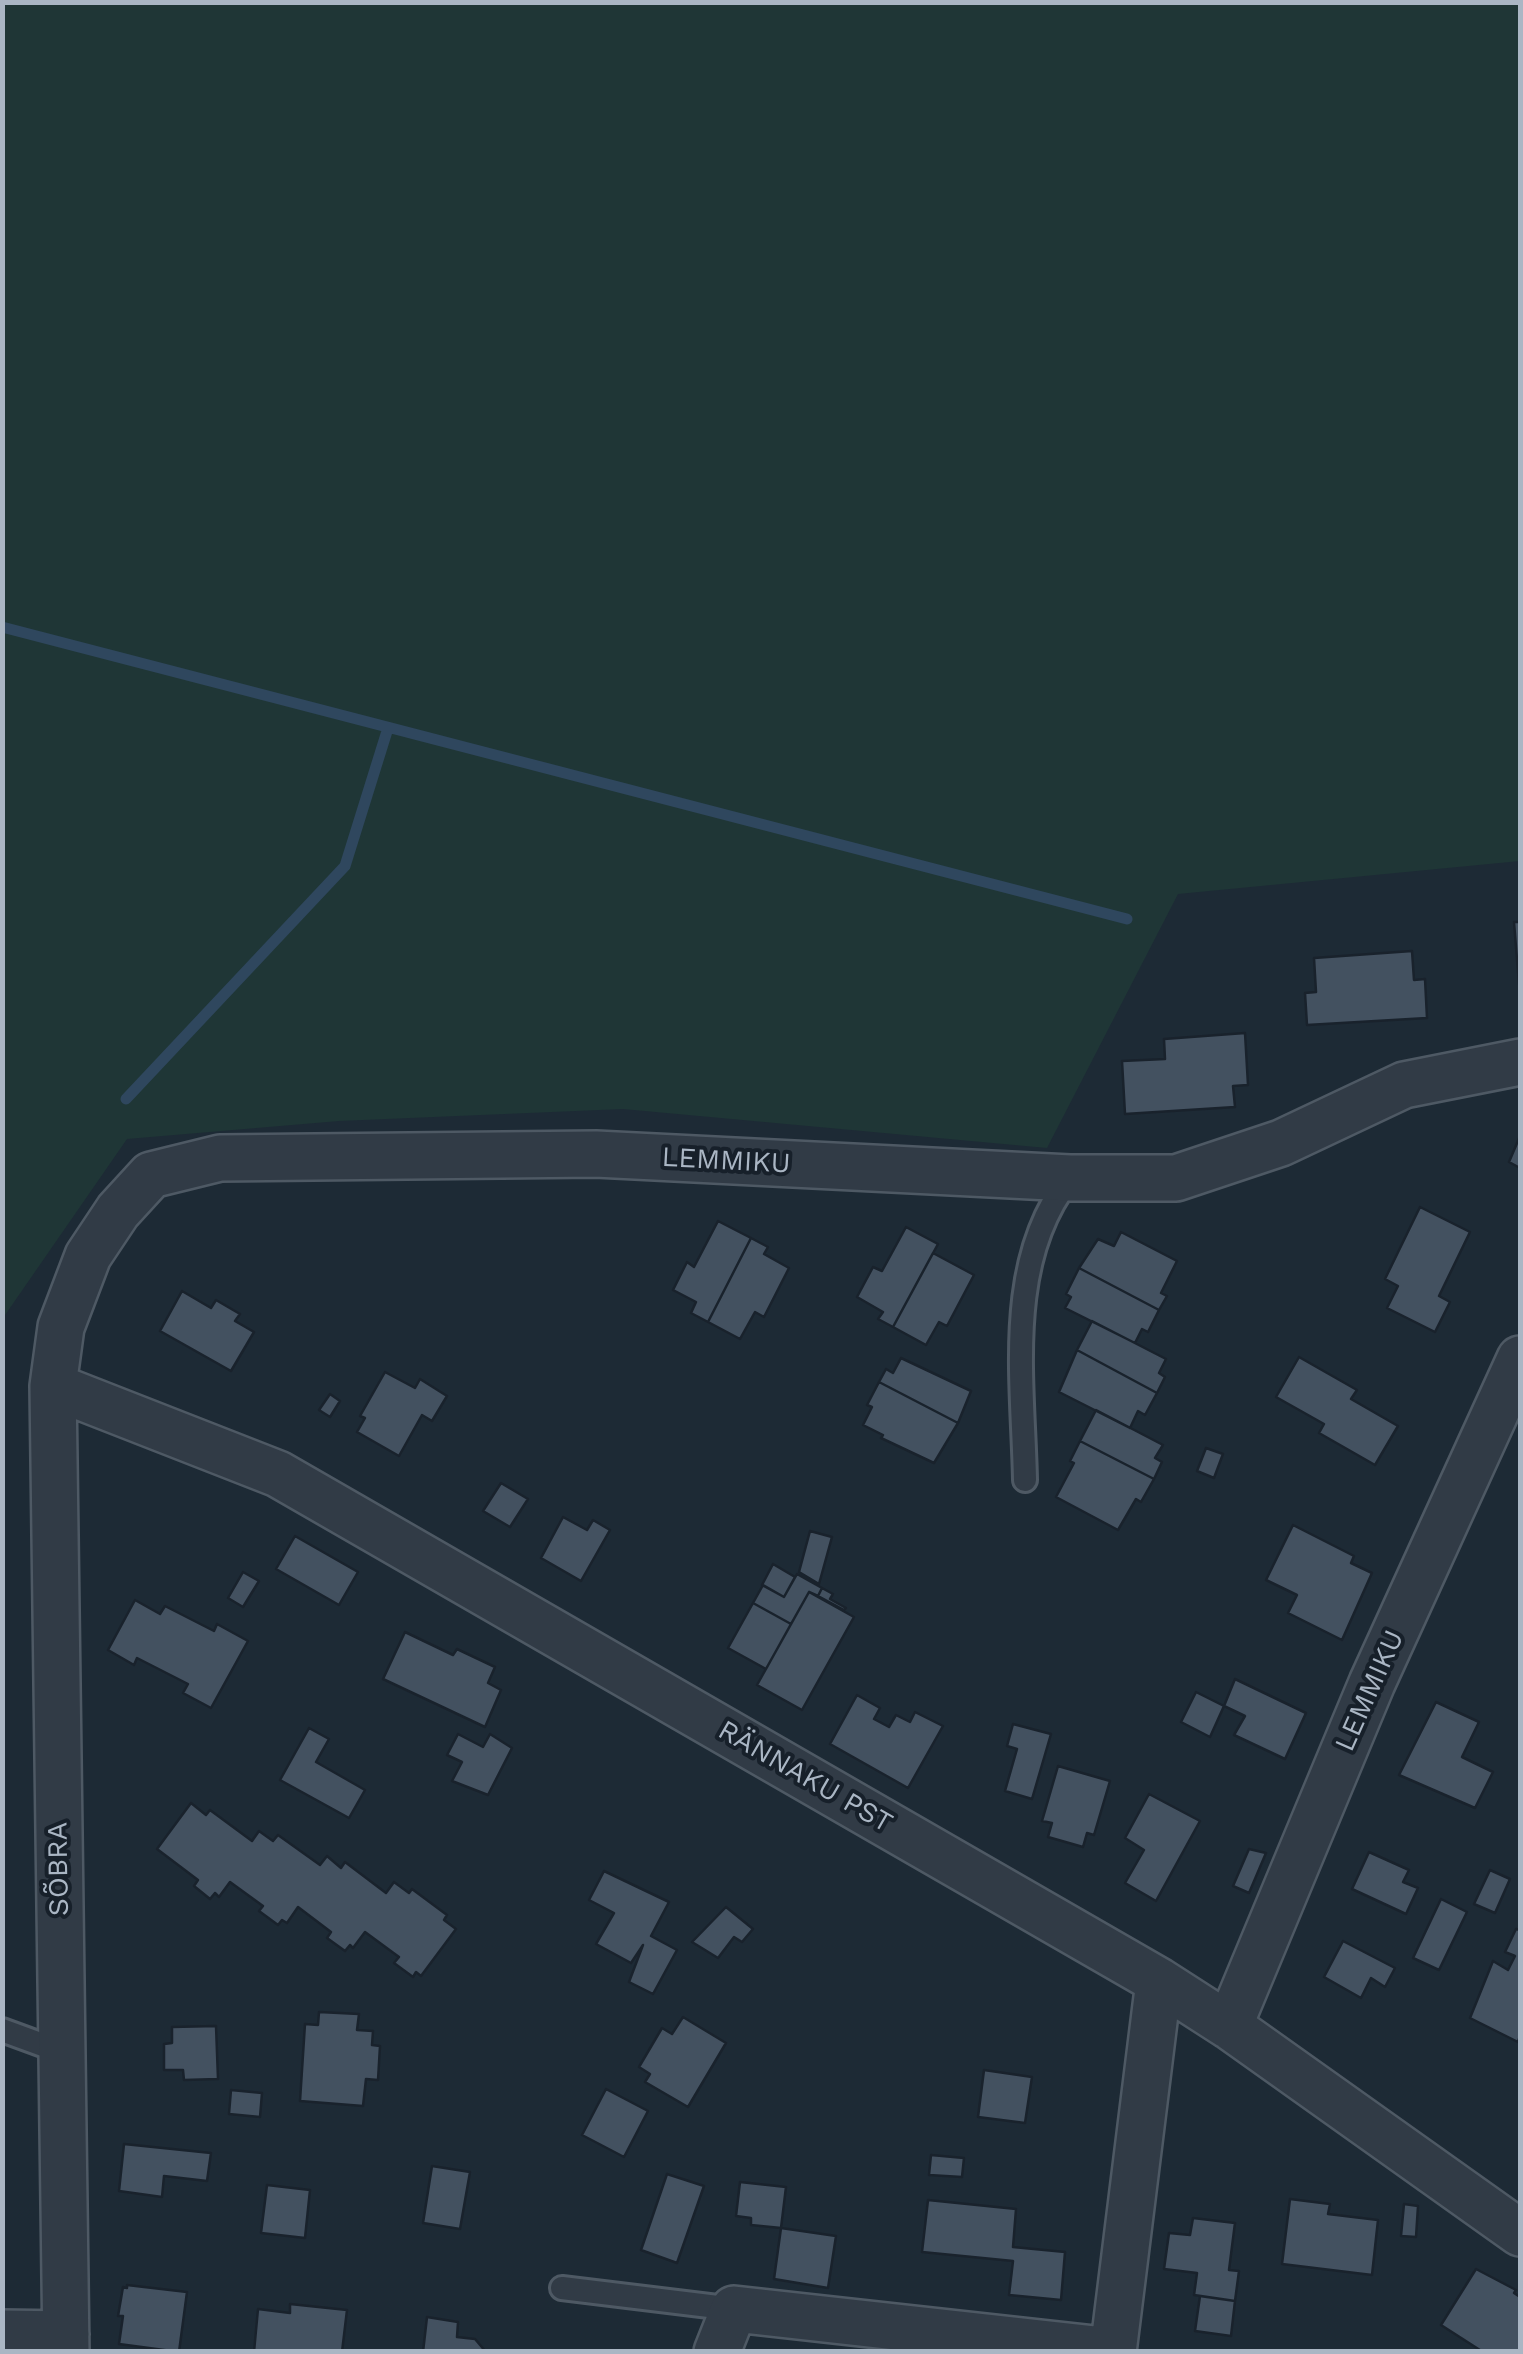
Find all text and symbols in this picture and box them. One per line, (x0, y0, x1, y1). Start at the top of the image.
street label: LEMMIKU (661, 1141, 791, 1181)
street label: LEMMIKU (1328, 1625, 1412, 1757)
street label: RÄNNAKU PST (712, 1714, 898, 1840)
street label: SÕBRA (41, 1822, 77, 1916)

